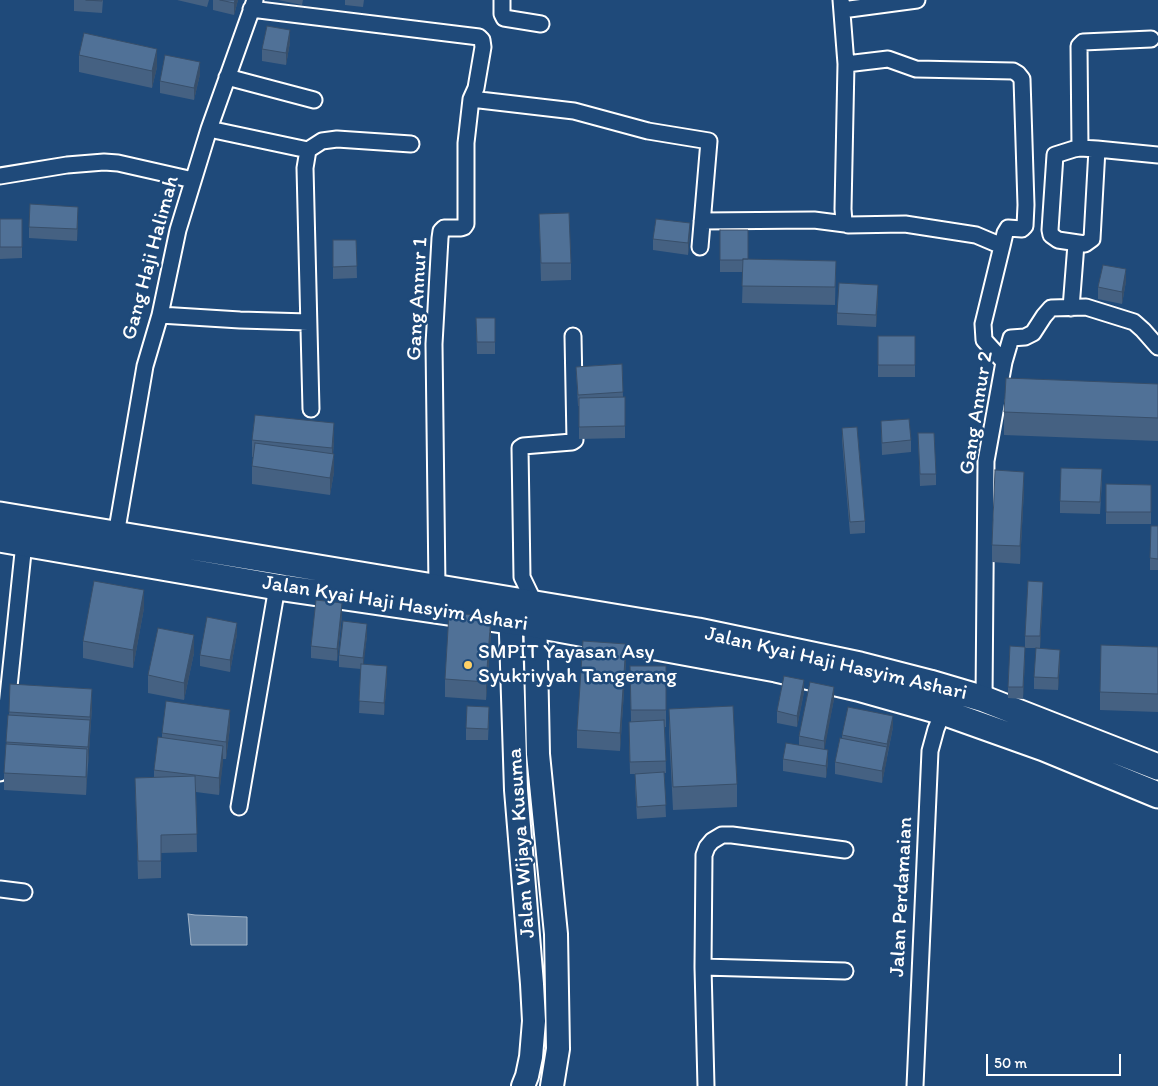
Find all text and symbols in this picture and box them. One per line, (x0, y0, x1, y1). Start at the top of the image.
street label: Gang Haji Halimah (117, 173, 185, 343)
street label: Gang Annur 1 (402, 237, 434, 361)
street label: Gang Annur 2 (955, 349, 999, 477)
street label: Jalan Kyai Haji Hasyim Ashari (261, 571, 529, 637)
street label: Jalan Kyai Haji Hasyim Ashari (702, 622, 970, 706)
place label: SMPIT Yayasan Asy Syukriyyah Tangerang (478, 640, 677, 690)
marker: SMPIT Yayasan Asy Syukriyyah Tangerang (462, 659, 474, 671)
street label: Jalan Wijaya Kusuma (503, 747, 541, 939)
street label: Jalan Perdamaian (885, 816, 919, 978)
scale bar (988, 1044, 1123, 1076)
text: 50 m (994, 1054, 1027, 1072)

